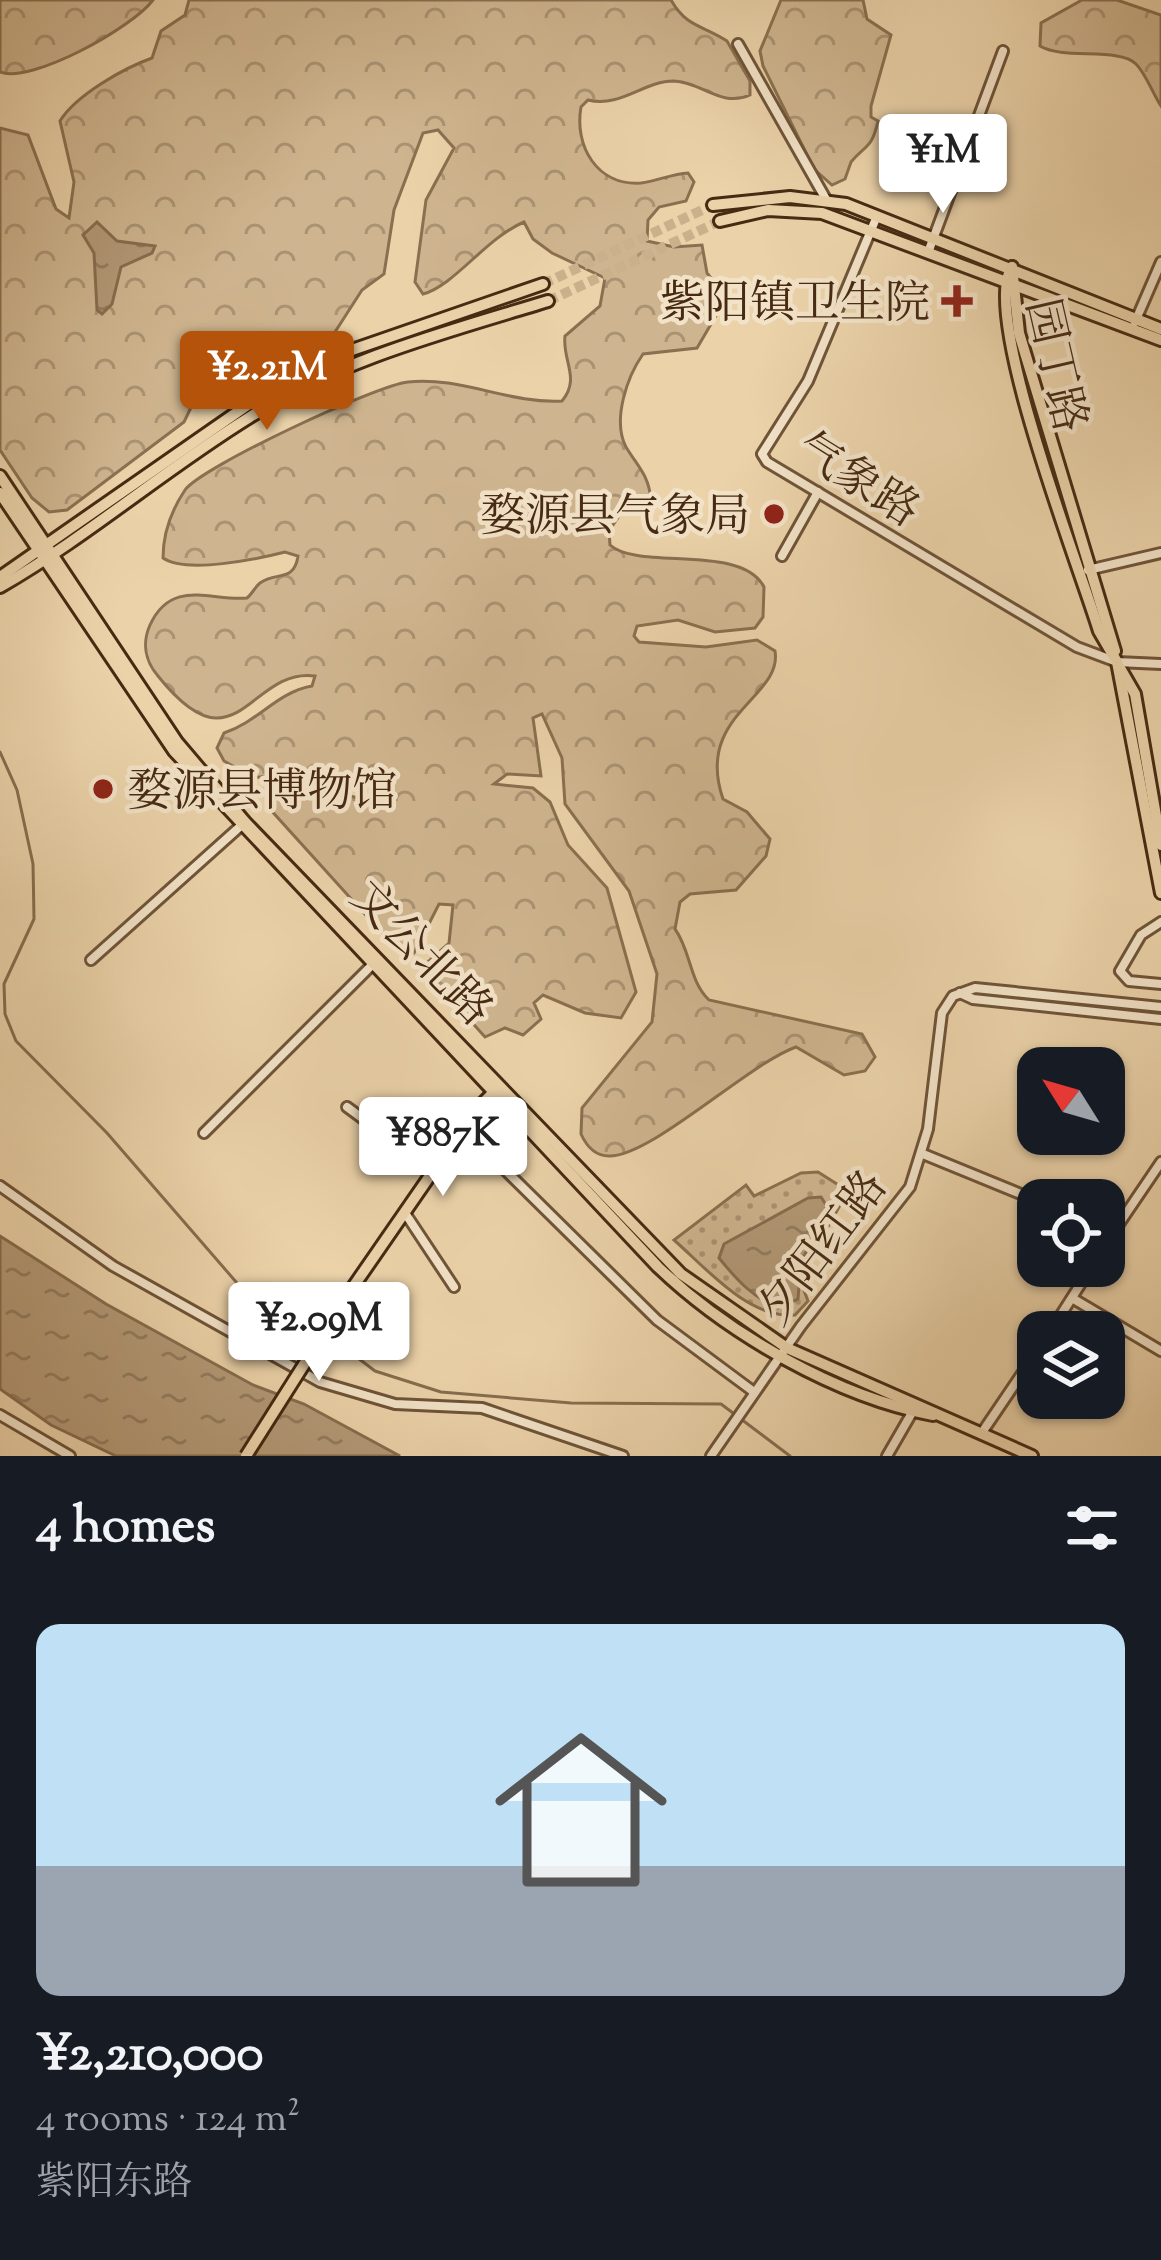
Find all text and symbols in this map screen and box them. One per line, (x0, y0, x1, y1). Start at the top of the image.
pin: ¥1M (885, 114, 1001, 216)
text: ¥1M (906, 125, 980, 181)
place label: 紫阳镇卫生院 (660, 274, 930, 339)
marker: 紫阳镇卫生院 (941, 285, 973, 317)
street label: 园丁路 (1006, 293, 1099, 439)
pin: ¥2.21M (169, 331, 365, 433)
text: ¥2.21M (207, 342, 327, 398)
street label: 气象路 (782, 419, 931, 546)
place label: 婺源县气象局 (480, 487, 750, 552)
marker: 婺源县气象局 (761, 501, 787, 527)
place label: 婺源县博物馆 (127, 762, 397, 827)
marker: 婺源县博物馆 (90, 776, 116, 802)
street label: 文公北路 (333, 868, 505, 1043)
north arrow (1017, 1047, 1125, 1155)
map controls (1017, 1047, 1125, 1419)
pin: ¥887K (359, 1097, 527, 1199)
text: ¥887K (386, 1108, 500, 1164)
street label: 夕阳红路 (745, 1159, 906, 1342)
button: locate (1017, 1179, 1125, 1287)
pin: ¥2.09M (221, 1282, 417, 1384)
text: ¥2.09M (255, 1293, 383, 1349)
button: layers (1017, 1311, 1125, 1419)
text: 4 homes (36, 1492, 215, 1565)
icon: filters (1059, 1495, 1125, 1561)
icon: home (473, 1702, 689, 1918)
text: ¥2,210,000 (36, 2020, 263, 2093)
text: 4 rooms · 124 m² (36, 2093, 300, 2149)
text: 紫阳东路 (36, 2157, 192, 2213)

